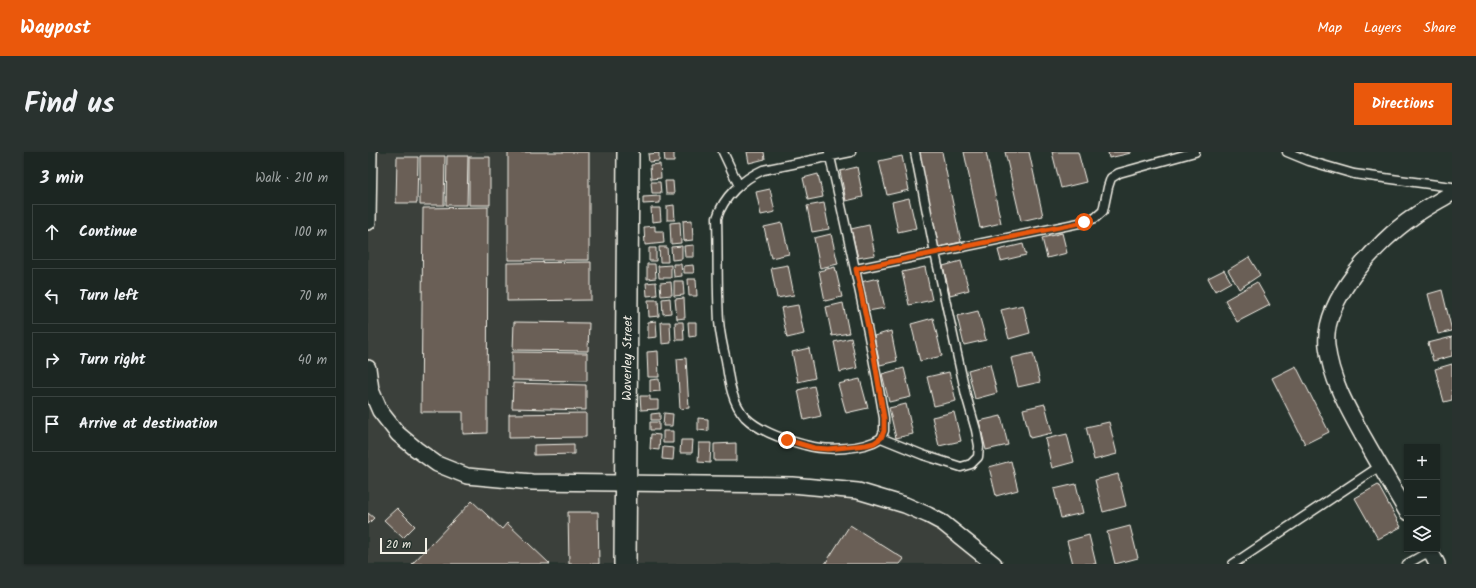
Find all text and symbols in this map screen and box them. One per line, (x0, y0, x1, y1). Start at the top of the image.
text: Waypost (20, 13, 91, 43)
text: Map (1318, 17, 1342, 39)
text: Layers (1364, 17, 1402, 39)
text: Share (1424, 17, 1456, 39)
text: Find us (24, 82, 115, 127)
button: Directions (1354, 83, 1452, 125)
text: 3 min (40, 165, 84, 192)
text: Walk · 210 m (255, 168, 328, 189)
route start (1075, 213, 1093, 231)
text: Continue (79, 220, 137, 244)
icon: ahead (41, 221, 63, 243)
text: 100 m (294, 222, 327, 243)
text: Turn left (79, 284, 139, 308)
icon: left (41, 285, 63, 307)
text: 70 m (299, 286, 327, 307)
street label: Waverley Street (617, 314, 639, 401)
text: Turn right (79, 348, 146, 372)
icon: right (41, 349, 63, 371)
text: 40 m (298, 350, 327, 371)
text: Arrive at destination (79, 412, 218, 436)
icon: arrive (41, 413, 63, 435)
route end (778, 431, 796, 449)
map controls (1404, 444, 1440, 552)
button: + (1404, 444, 1440, 480)
button: − (1404, 480, 1440, 516)
button: layers (1404, 516, 1440, 552)
scale bar (380, 536, 427, 555)
text: 20 m (386, 536, 411, 554)

